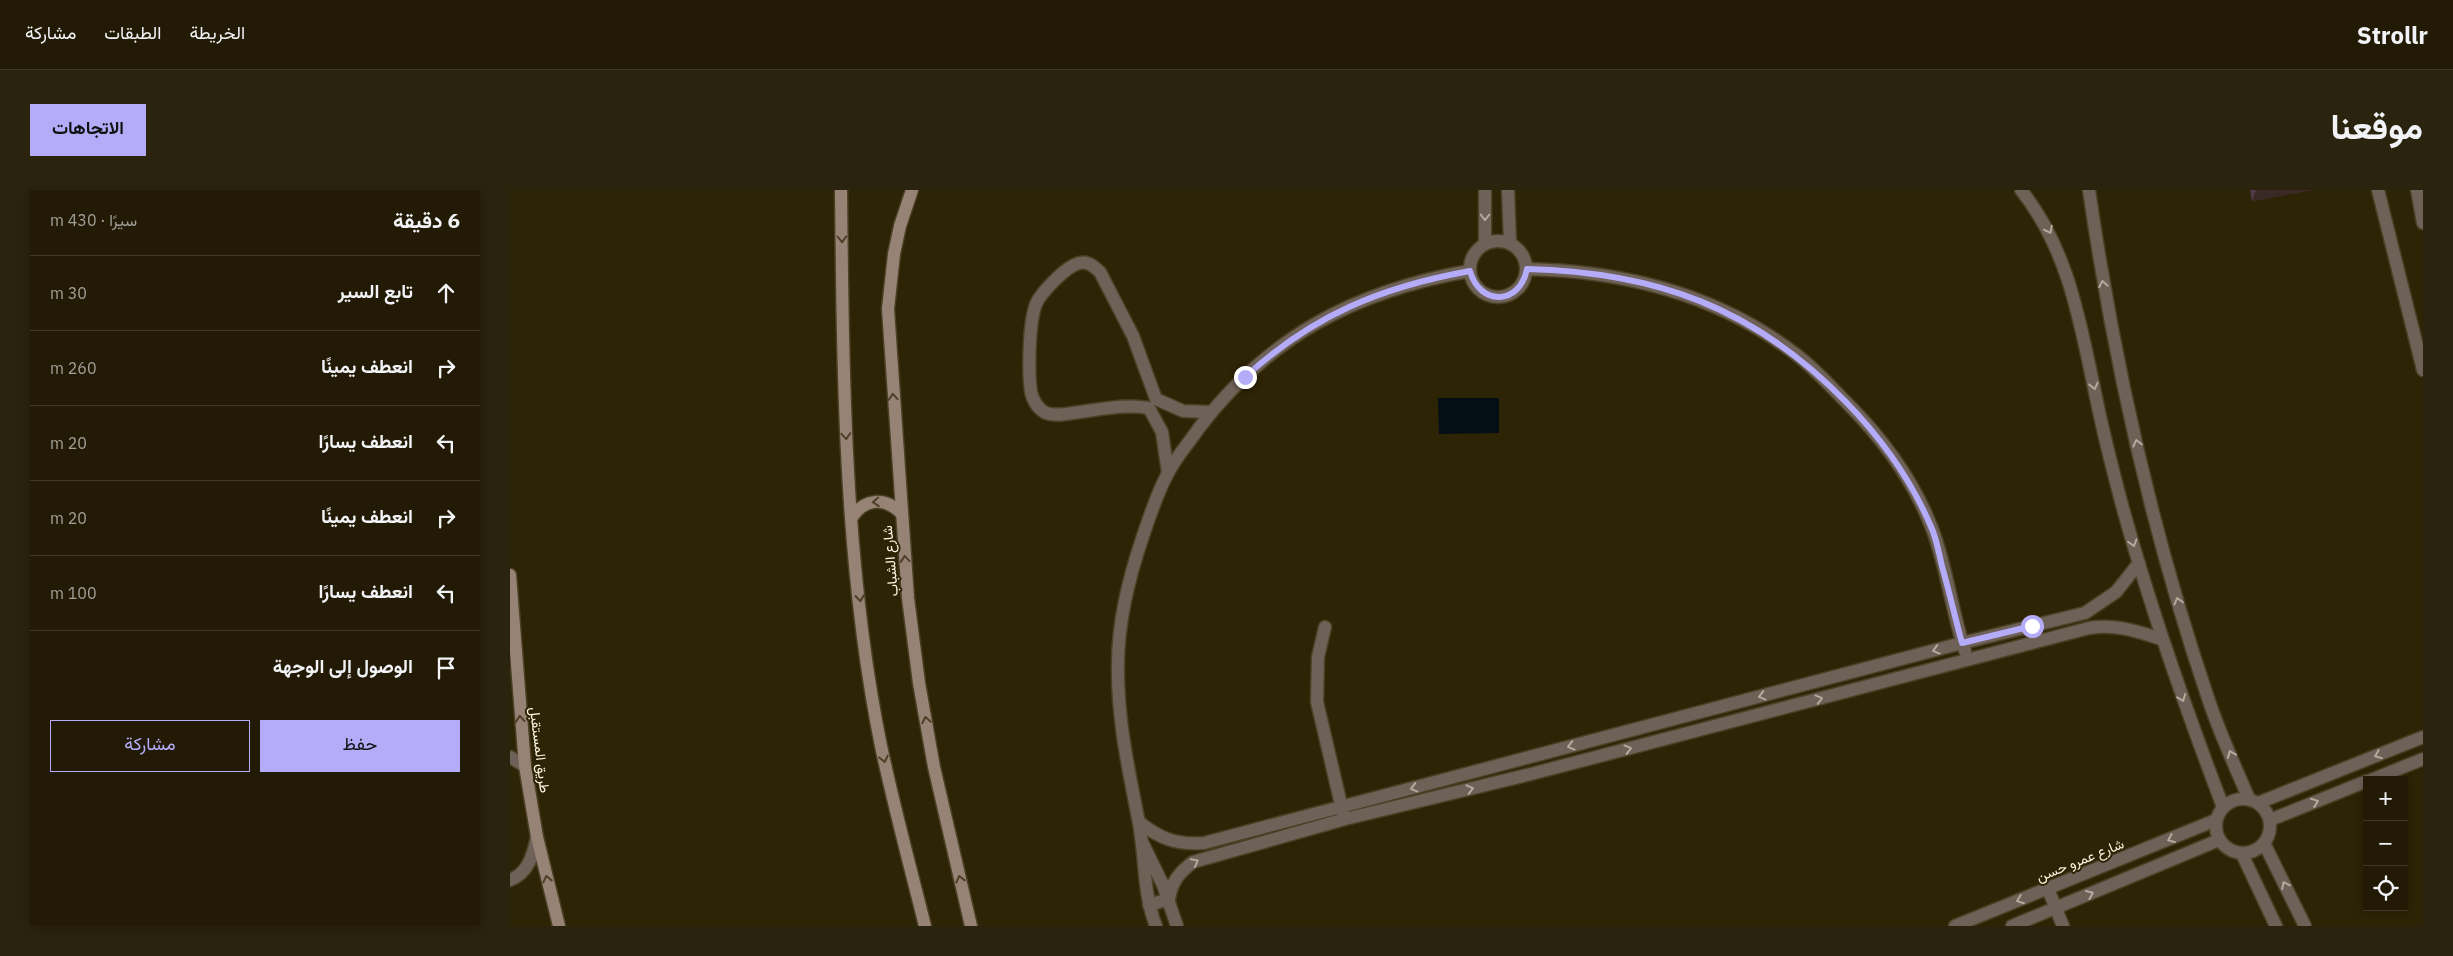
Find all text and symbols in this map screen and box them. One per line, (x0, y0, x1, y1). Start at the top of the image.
text: Strollr (2357, 19, 2428, 51)
text: مشاركة (25, 21, 76, 44)
text: الطبقات (104, 21, 161, 44)
text: الخريطة (189, 21, 245, 44)
text: موقعنا (2330, 103, 2423, 149)
button: الاتجاهات (30, 104, 146, 156)
text: 6 دقيقة (393, 206, 460, 234)
text: سيرًا · 430 m (50, 210, 137, 230)
one-way arrow (1480, 213, 1490, 221)
one-way arrow (2042, 225, 2053, 234)
one-way arrow (837, 235, 847, 243)
text: تابع السير (338, 279, 413, 303)
icon: ahead (432, 279, 460, 307)
one-way arrow (2099, 280, 2109, 289)
text: 30 m (50, 283, 87, 303)
text: انعطف يمينًا (321, 354, 413, 378)
icon: right (432, 354, 460, 382)
text: 260 m (50, 358, 97, 378)
route end (1234, 366, 1257, 389)
one-way arrow (2088, 381, 2098, 390)
one-way arrow (888, 392, 899, 400)
text: انعطف يسارًا (319, 429, 413, 453)
icon: left (432, 429, 460, 457)
one-way arrow (841, 432, 852, 440)
text: 20 m (50, 433, 87, 453)
one-way arrow (2132, 439, 2143, 448)
one-way arrow (871, 497, 879, 508)
text: انعطف يمينًا (321, 504, 413, 528)
icon: right (432, 504, 460, 532)
text: 20 m (50, 508, 87, 528)
street label: شارع الشباب (878, 525, 904, 597)
one-way arrow (2128, 539, 2138, 547)
one-way arrow (900, 554, 911, 562)
text: انعطف يسارًا (319, 579, 413, 603)
icon: left (432, 579, 460, 607)
text: 100 m (50, 583, 97, 603)
one-way arrow (854, 594, 865, 602)
one-way arrow (2173, 596, 2184, 605)
route start (2021, 615, 2044, 638)
one-way arrow (1931, 644, 1940, 655)
text: الوصول إلى الوجهة (273, 654, 413, 678)
icon: arrive (432, 654, 460, 682)
one-way arrow (1758, 690, 1766, 700)
one-way arrow (2176, 693, 2186, 702)
one-way arrow (1814, 694, 1823, 704)
street label: طريق المستقبل (526, 706, 554, 794)
one-way arrow (515, 714, 526, 722)
one-way arrow (921, 715, 931, 724)
button: مشاركة (50, 720, 250, 772)
button: حفظ (260, 720, 460, 772)
one-way arrow (1566, 740, 1575, 751)
one-way arrow (1624, 744, 1632, 755)
one-way arrow (2374, 749, 2383, 759)
one-way arrow (2226, 750, 2237, 759)
one-way arrow (878, 754, 889, 763)
map controls (2363, 776, 2408, 911)
button: + (2363, 776, 2408, 821)
one-way arrow (1410, 782, 1418, 792)
one-way arrow (1466, 784, 1475, 795)
one-way arrow (2310, 798, 2319, 808)
button: − (2363, 821, 2408, 866)
one-way arrow (2167, 832, 2176, 843)
street label: شارع عمرو حسن (2034, 834, 2127, 888)
one-way arrow (1190, 858, 1199, 868)
button: locate (2363, 866, 2408, 911)
one-way arrow (542, 874, 553, 883)
one-way arrow (955, 875, 965, 883)
one-way arrow (2281, 881, 2291, 890)
one-way arrow (2085, 890, 2094, 901)
one-way arrow (2016, 894, 2025, 905)

